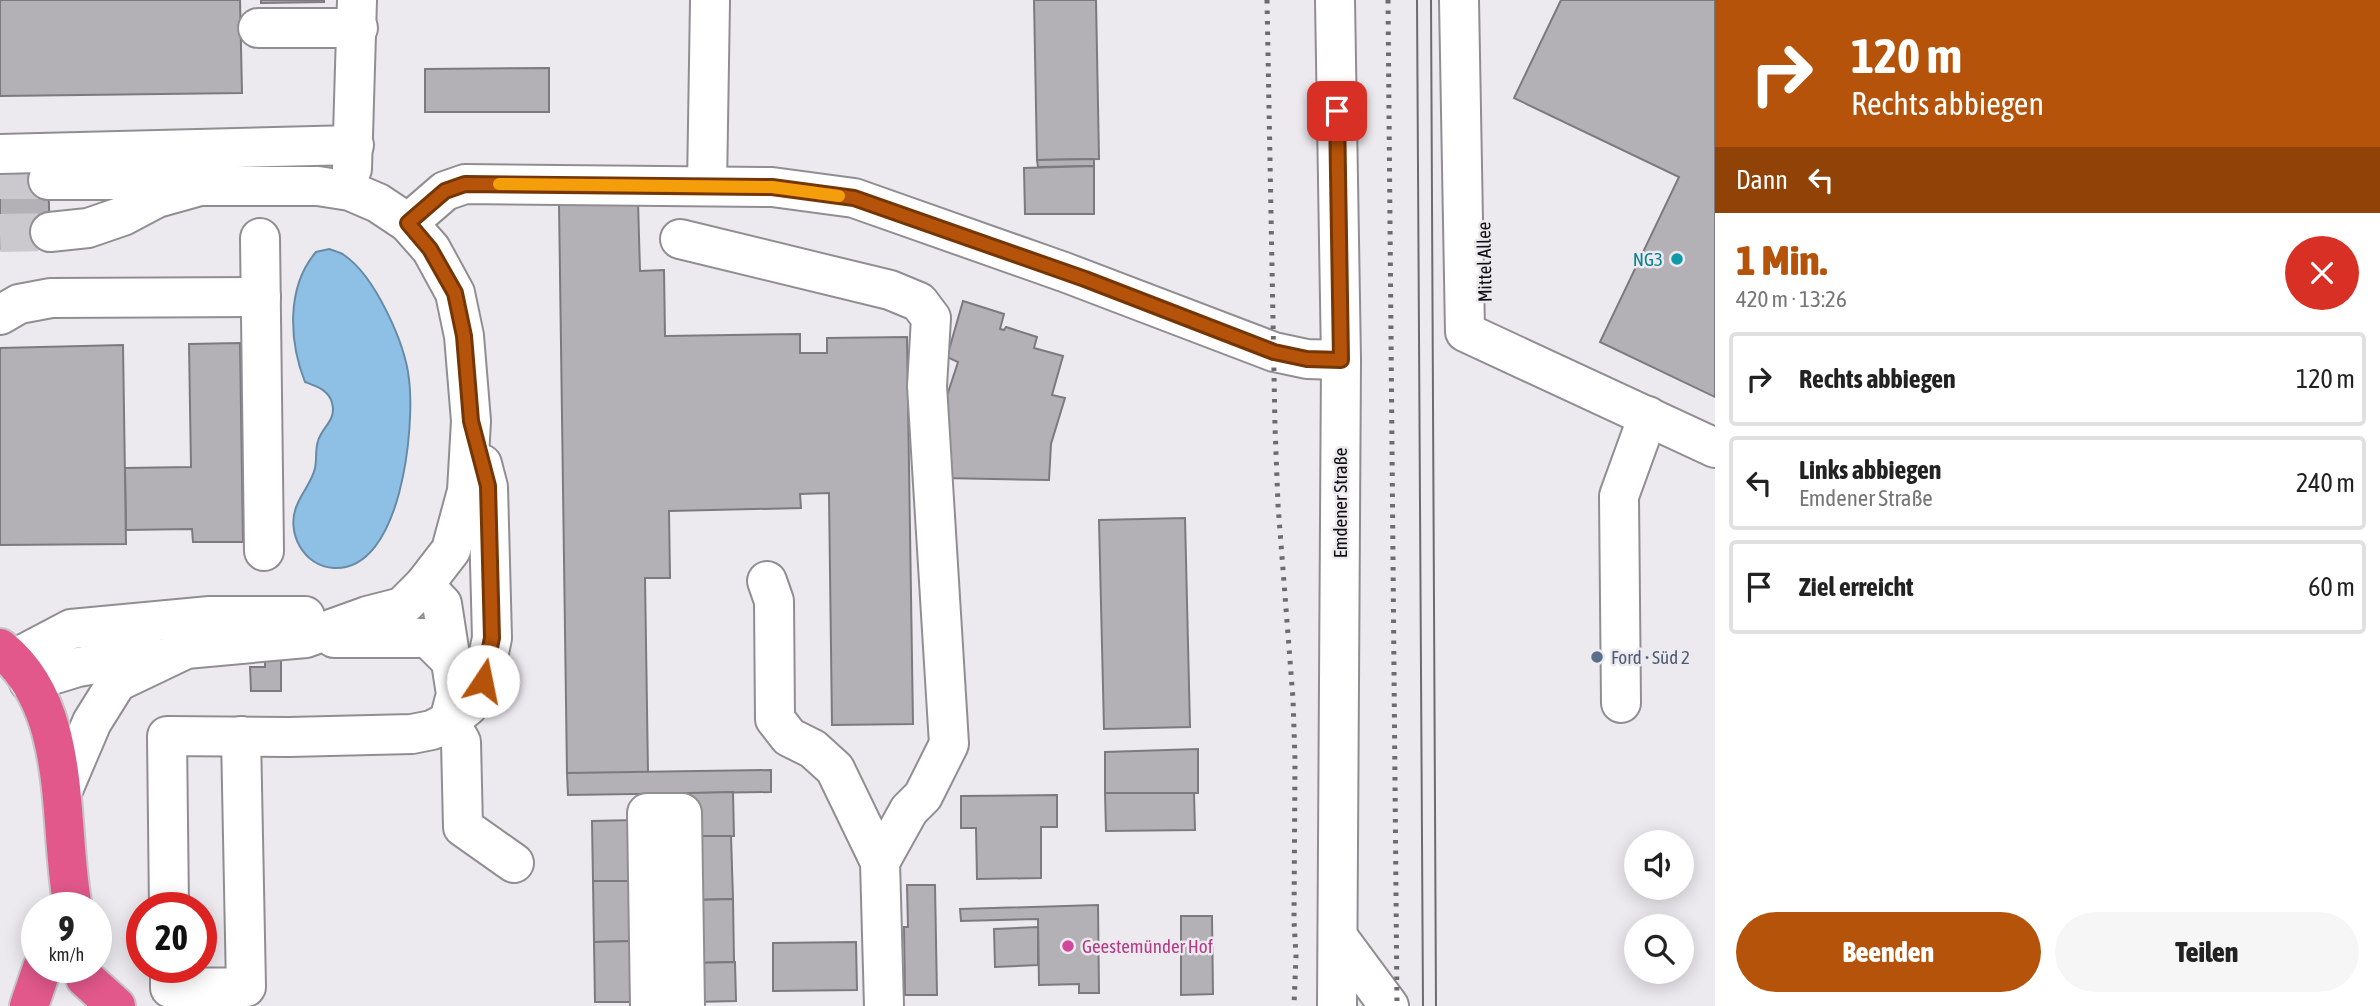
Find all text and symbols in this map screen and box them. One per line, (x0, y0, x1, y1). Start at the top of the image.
text: 120 m (1851, 27, 1962, 83)
icon: right (1736, 28, 1827, 119)
pin (1307, 81, 1367, 141)
text: Rechts abbiegen (1851, 85, 2044, 122)
icon: arrive (1318, 92, 1356, 130)
icon: left (1802, 161, 1840, 199)
text: Dann (1736, 165, 1788, 195)
street label: Mittel Allee (1472, 222, 1496, 302)
text: 1 Min. (1736, 236, 1827, 284)
button: close (2285, 236, 2359, 310)
place label: NG3 (1633, 248, 1663, 270)
marker: NG3 (1669, 251, 1685, 267)
text: 420 m · 13:26 (1736, 286, 1847, 312)
icon: right (1740, 360, 1778, 398)
text: Rechts abbiegen (1799, 364, 1956, 394)
text: 120 m (2296, 364, 2355, 394)
street label: Emdener Straße (1329, 448, 1351, 558)
text: Links abbiegen (1799, 455, 1941, 485)
icon: left (1740, 464, 1778, 502)
text: 240 m (2296, 468, 2355, 498)
text: Emdener Straße (1799, 485, 1933, 511)
icon: arrive (1740, 568, 1778, 606)
text: Ziel erreicht (1799, 572, 1914, 602)
text: 60 m (2308, 572, 2355, 602)
position arrow (446, 644, 520, 718)
place label: Ford • Süd 2 (1611, 646, 1690, 668)
marker: Ford • Süd 2 (1589, 649, 1605, 665)
map controls (1624, 830, 1694, 984)
button: sound (1624, 830, 1694, 900)
speed limit sign: 20 (126, 892, 217, 983)
text: 9 (58, 908, 75, 948)
button: Beenden (1736, 912, 2041, 992)
button: Teilen (2055, 912, 2359, 992)
button: search (1624, 914, 1694, 984)
place label: Geestemünder Hof (1082, 935, 1213, 957)
marker: Geestemünder Hof (1060, 938, 1076, 954)
text: km/h (49, 944, 84, 965)

